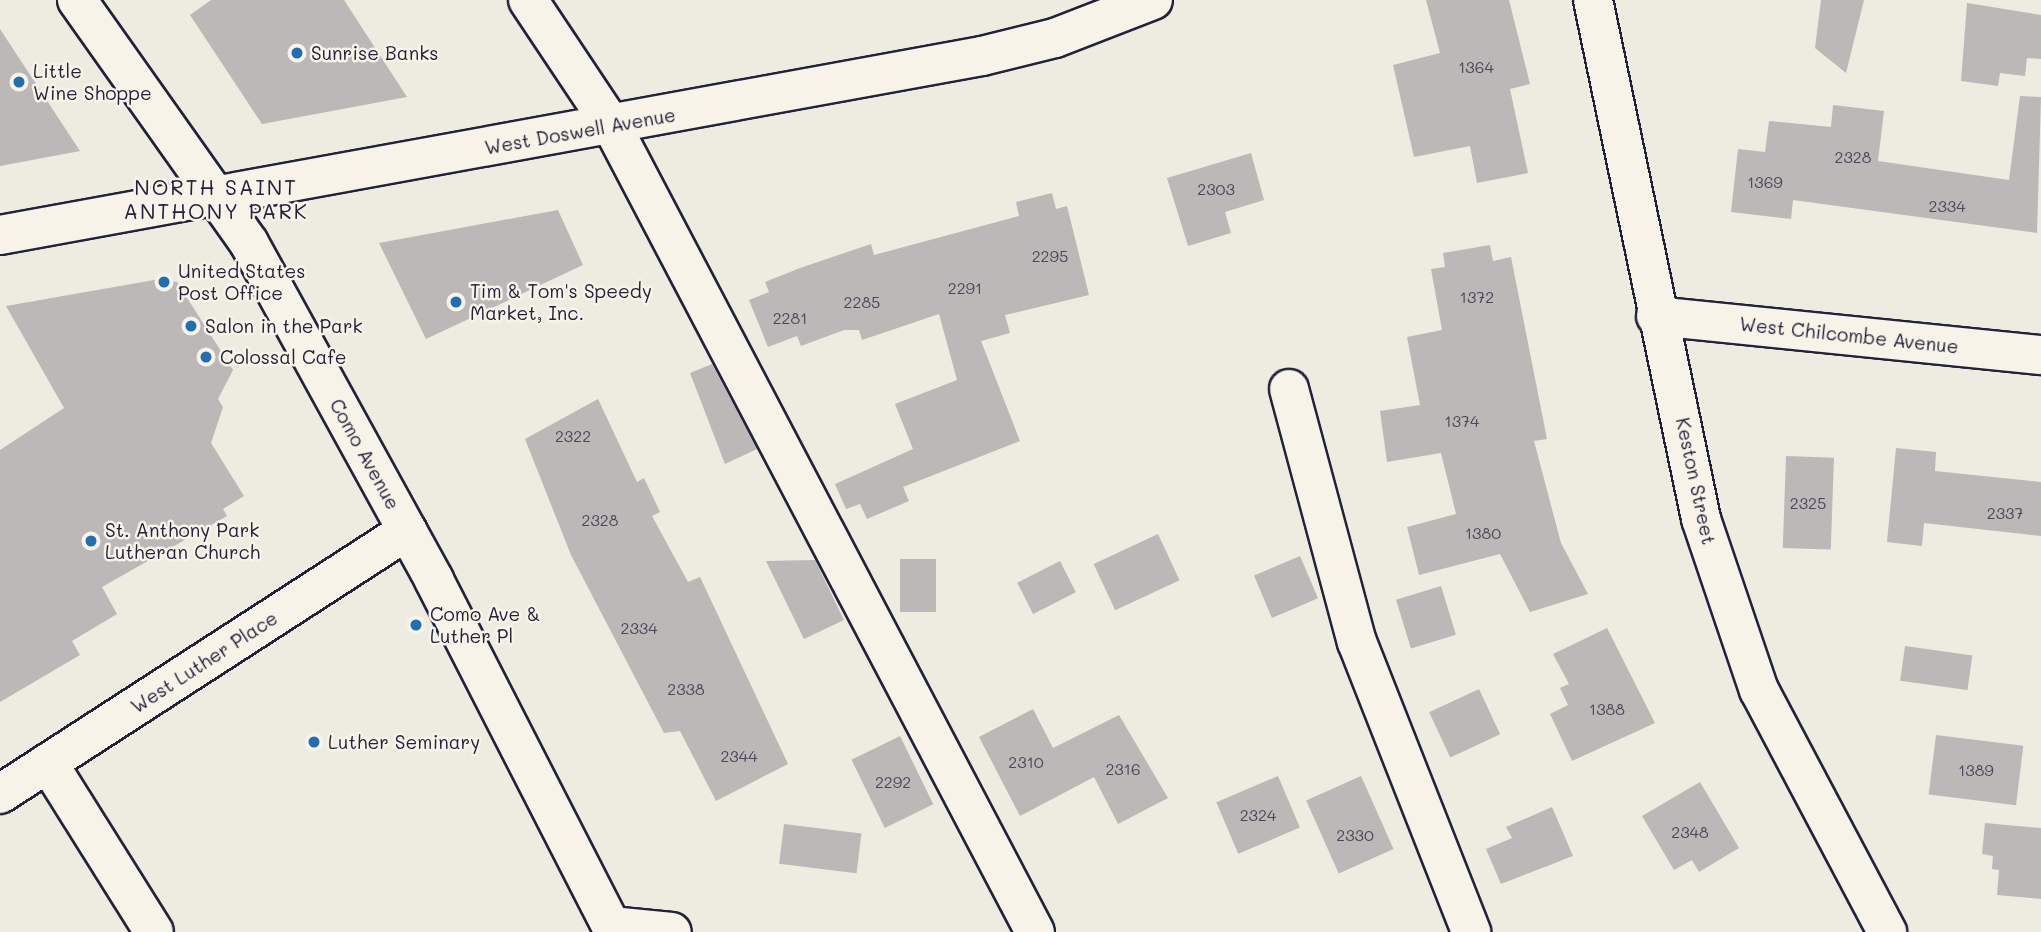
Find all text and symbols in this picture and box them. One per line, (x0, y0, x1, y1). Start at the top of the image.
place label: Sunrise Banks (311, 42, 439, 64)
marker: Sunrise Banks (289, 45, 305, 61)
house number: 1364 (1458, 57, 1494, 77)
place label: Little Wine Shoppe (33, 60, 152, 104)
marker: Little Wine Shoppe (11, 74, 27, 90)
street label: West Doswell Avenue (483, 103, 677, 159)
house number: 2328 (1835, 147, 1871, 167)
house number: 1369 (1747, 172, 1783, 192)
district label: NORTH SAINT ANTHONY PARK (125, 174, 307, 224)
house number: 2303 (1197, 179, 1235, 199)
house number: 2334 (1928, 196, 1966, 216)
house number: 2295 (1032, 246, 1068, 266)
place label: United States Post Office (178, 260, 306, 304)
marker: United States Post Office (156, 274, 172, 290)
house number: 2291 (948, 278, 982, 298)
place label: Tim & Tom's Speedy Market, Inc. (470, 280, 652, 324)
house number: 1372 (1460, 287, 1494, 307)
house number: 2285 (844, 292, 880, 312)
marker: Tim & Tom's Speedy Market, Inc. (448, 294, 464, 310)
house number: 2281 (773, 308, 807, 328)
street label: West Chilcombe Avenue (1738, 312, 1960, 358)
place label: Salon in the Park (205, 315, 363, 337)
marker: Salon in the Park (183, 318, 199, 334)
place label: Colossal Cafe (220, 346, 347, 368)
marker: Colossal Cafe (198, 349, 214, 365)
street label: Como Avenue (325, 395, 405, 513)
house number: 1374 (1445, 411, 1479, 431)
street label: Keston Street (1671, 415, 1721, 547)
house number: 2322 (555, 426, 591, 446)
house number: 2325 (1790, 493, 1826, 513)
house number: 2337 (1987, 503, 2023, 523)
house number: 2328 (582, 510, 618, 530)
place label: St. Anthony Park Lutheran Church (105, 519, 260, 563)
house number: 1380 (1465, 523, 1501, 543)
marker: St. Anthony Park Lutheran Church (83, 533, 99, 549)
place label: Como Ave & Luther Pl (430, 603, 540, 647)
street label: West Luther Place (126, 606, 282, 718)
marker: Como Ave & Luther Pl (408, 617, 424, 633)
house number: 2334 (620, 618, 658, 638)
house number: 2338 (667, 679, 705, 699)
house number: 1388 (1589, 699, 1625, 719)
place label: Luther Seminary (328, 731, 480, 753)
marker: Luther Seminary (306, 734, 322, 750)
house number: 2344 (720, 746, 758, 766)
house number: 2310 (1008, 752, 1044, 772)
house number: 2316 (1105, 759, 1141, 779)
house number: 1389 (1958, 760, 1994, 780)
house number: 2292 (875, 772, 911, 792)
house number: 2324 (1240, 805, 1276, 825)
house number: 2348 (1671, 822, 1709, 842)
house number: 2330 (1336, 825, 1374, 845)

